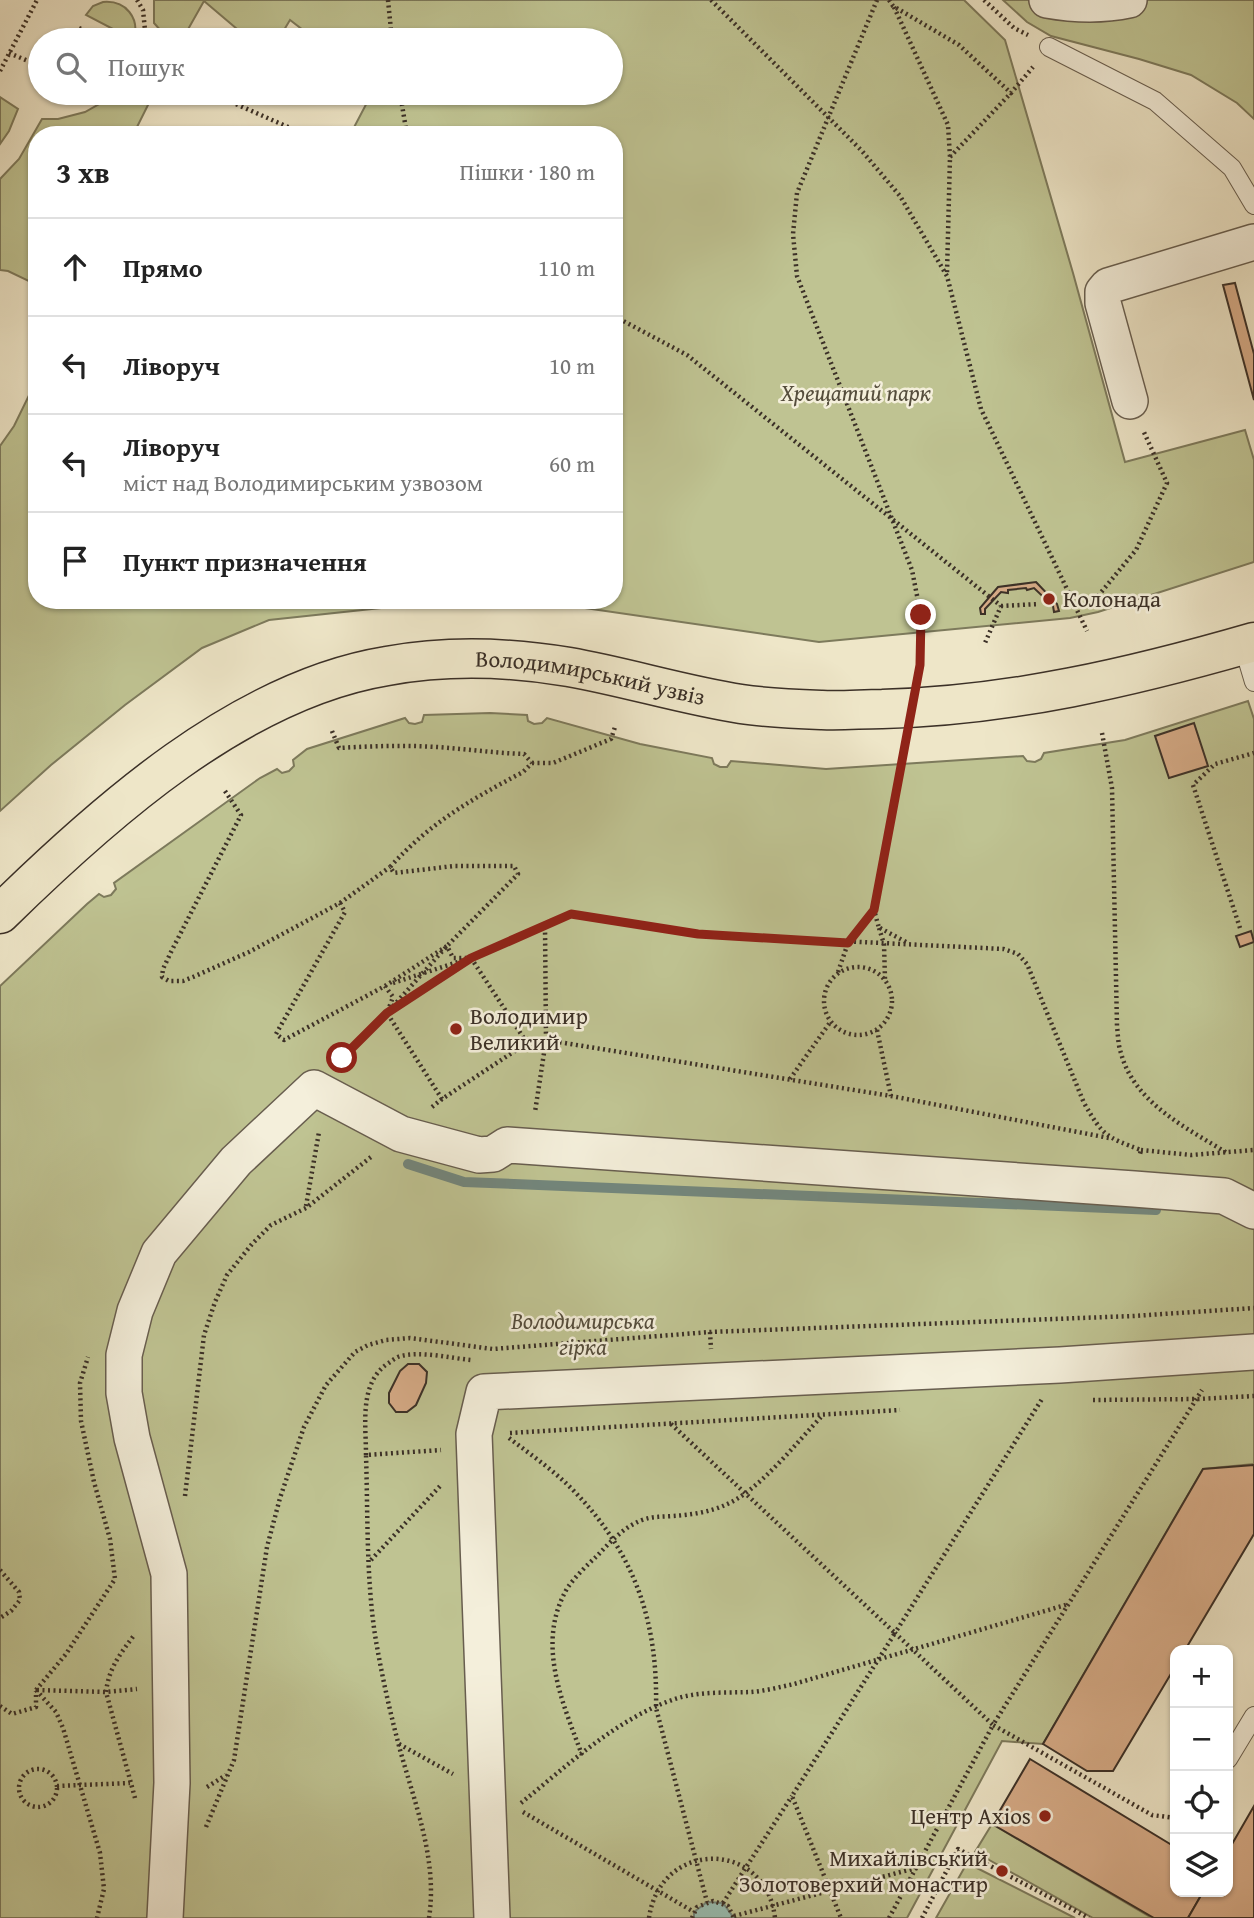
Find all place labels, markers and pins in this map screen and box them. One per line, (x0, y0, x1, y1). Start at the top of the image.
place label: Колонада (1063, 582, 1161, 615)
marker: Колонада (1041, 591, 1057, 607)
place label: Володимир Великий (470, 999, 588, 1058)
marker: Володимир Великий (448, 1021, 464, 1037)
place label: Центр Axios (910, 1799, 1031, 1832)
marker: Центр Axios (1037, 1808, 1053, 1824)
place label: Михайлівський Золотоверхий монастир (739, 1841, 988, 1900)
marker: Михайлівський Золотоверхий монастир (994, 1863, 1010, 1879)

